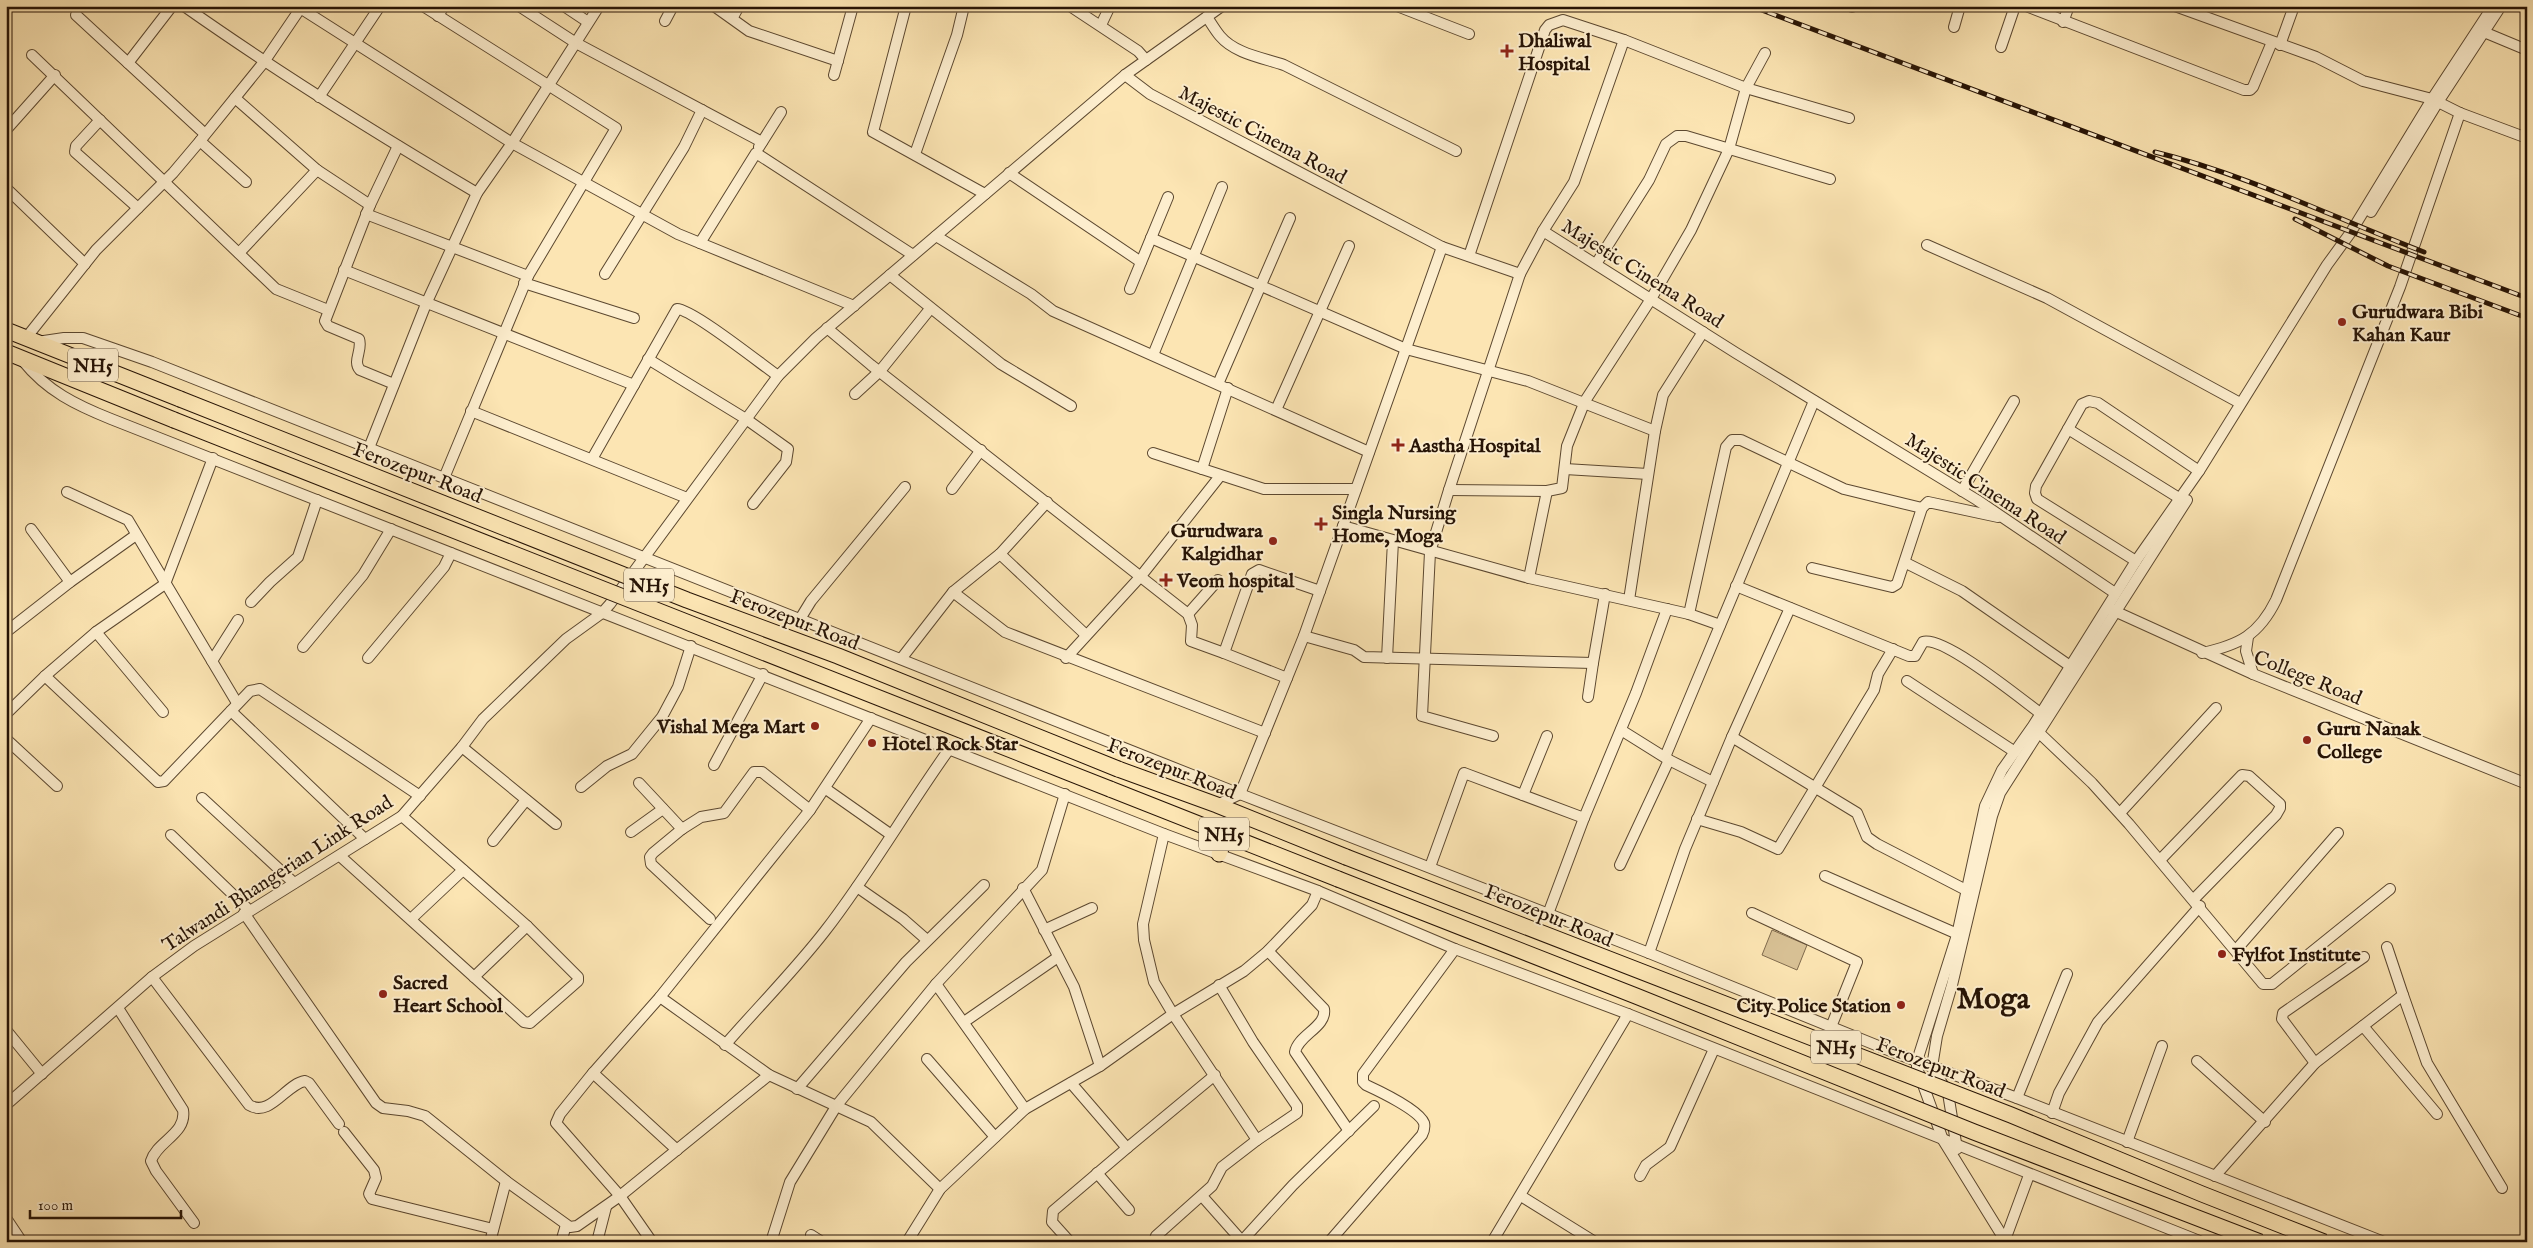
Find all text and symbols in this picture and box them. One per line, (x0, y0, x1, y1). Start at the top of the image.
place label: Dhaliwal Hospital (1518, 29, 1592, 77)
marker: Dhaliwal Hospital (1500, 44, 1514, 58)
street label: Majestic Cinema Road (1174, 80, 1351, 190)
street label: Majestic Cinema Road (1556, 214, 1728, 334)
place label: Gurudwara Bibi Kahan Kaur (2352, 300, 2484, 348)
marker: Gurudwara Bibi Kahan Kaur (2336, 316, 2348, 328)
road number: NH5 (68, 348, 118, 382)
street label: Majestic Cinema Road (1900, 428, 2071, 551)
place label: Aastha Hospital (1408, 434, 1541, 459)
street label: Ferozepur Road (349, 437, 486, 510)
marker: Aastha Hospital (1391, 438, 1405, 452)
place label: Singla Nursing Home, Moga (1332, 501, 1457, 549)
marker: Singla Nursing Home, Moga (1314, 517, 1328, 531)
place label: Gurudwara Kalgidhar (1171, 519, 1264, 567)
marker: Gurudwara Kalgidhar (1267, 535, 1279, 547)
road number: NH5 (624, 568, 674, 602)
place label: Veom hospital (1176, 569, 1295, 594)
marker: Veom hospital (1159, 573, 1173, 587)
street label: Ferozepur Road (726, 584, 863, 657)
street label: College Road (2250, 645, 2366, 712)
place label: Vishal Mega Mart (656, 715, 805, 740)
place label: Guru Nanak College (2317, 717, 2422, 765)
marker: Vishal Mega Mart (809, 720, 821, 732)
place label: Hotel Rock Star (882, 732, 1019, 757)
street label: Ferozepur Road (1103, 733, 1240, 806)
marker: Guru Nanak College (2301, 734, 2313, 746)
marker: Hotel Rock Star (866, 737, 878, 749)
street label: Talwandi Bhangerian Link Road (158, 790, 398, 958)
road number: NH5 (1199, 818, 1249, 851)
street label: Ferozepur Road (1481, 879, 1617, 954)
place label: Fylfot Institute (2232, 943, 2362, 968)
marker: Fylfot Institute (2216, 948, 2228, 960)
place label: Sacred Heart School (393, 971, 503, 1019)
district label: Moga (1956, 981, 2031, 1019)
marker: Sacred Heart School (377, 988, 389, 1000)
place label: City Police Station (1736, 994, 1891, 1019)
marker: City Police Station (1895, 999, 1907, 1011)
road number: NH5 (1811, 1030, 1861, 1064)
street label: Ferozepur Road (1872, 1032, 2009, 1105)
scale bar (30, 1188, 181, 1220)
text: 100 m (38, 1196, 74, 1215)

